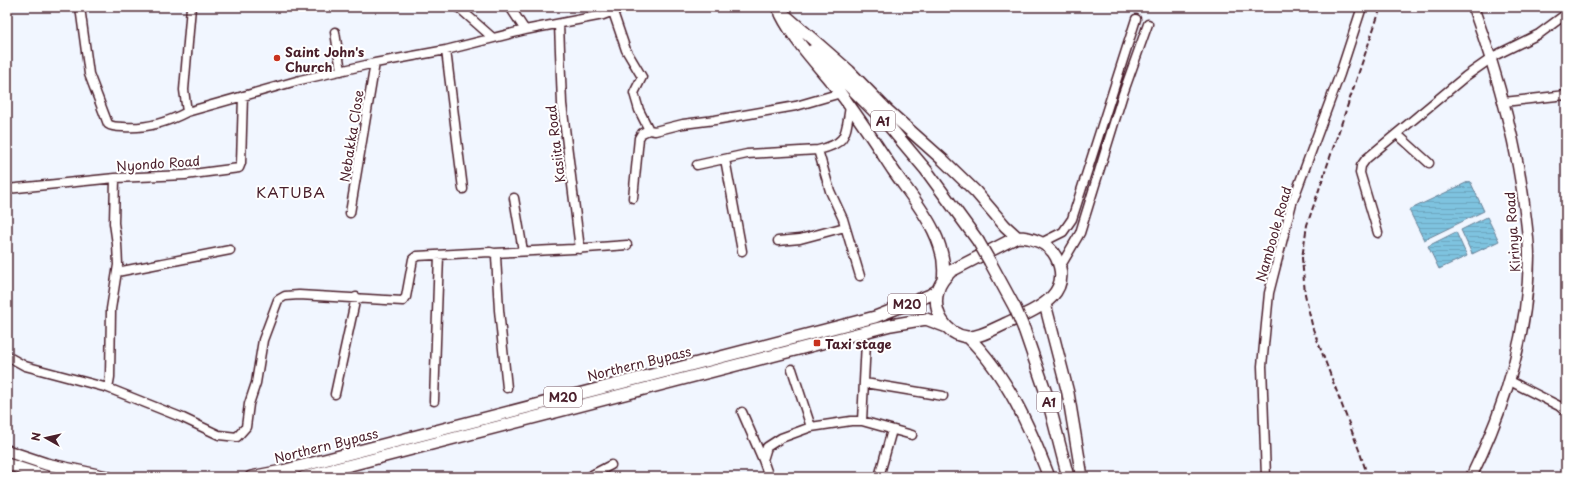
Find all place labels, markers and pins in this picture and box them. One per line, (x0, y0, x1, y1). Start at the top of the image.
place label: Saint John's Church (285, 42, 364, 76)
marker: Saint John's Church (272, 53, 282, 63)
place label: Taxi stage (825, 334, 892, 353)
marker: Taxi stage (812, 338, 822, 348)

